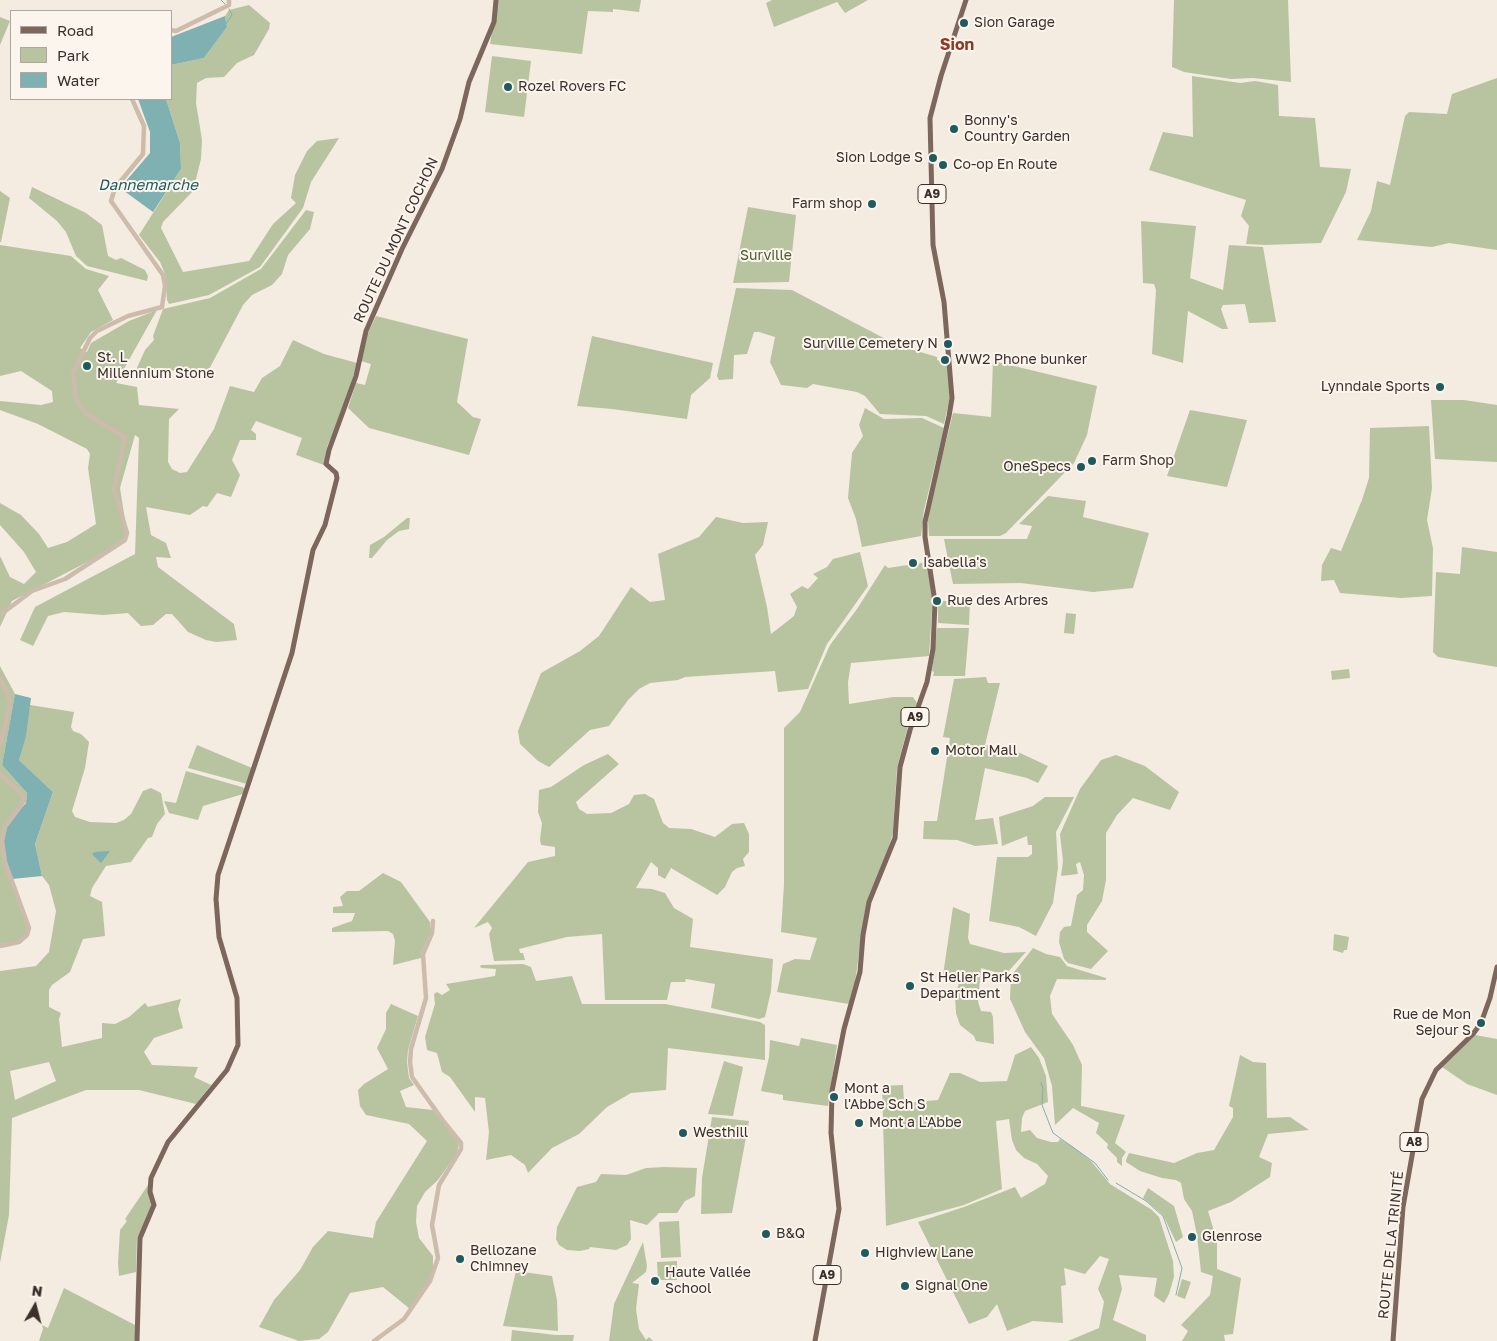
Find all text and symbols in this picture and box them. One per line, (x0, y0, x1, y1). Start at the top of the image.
legend (10, 10, 172, 100)
place label: Sion Garage (974, 15, 1055, 31)
marker: Sion Garage (958, 17, 970, 29)
text: Road (57, 21, 94, 39)
district label: Sion (940, 35, 974, 55)
text: Park (57, 46, 89, 64)
text: Water (57, 71, 100, 89)
place label: Rozel Rovers FC (518, 79, 626, 95)
marker: Rozel Rovers FC (502, 81, 514, 93)
place label: Bonny's Country Garden (964, 113, 1070, 146)
marker: Bonny's Country Garden (948, 123, 960, 135)
place label: Sion Lodge S (836, 150, 923, 166)
marker: Sion Lodge S (927, 152, 939, 164)
street label: ROUTE DU MONT COCHON (350, 155, 442, 325)
place label: Co-op En Route (953, 157, 1057, 173)
marker: Co-op En Route (937, 159, 949, 171)
water label: Dannemarche (98, 176, 198, 194)
road number: A9 (918, 184, 946, 203)
place label: Farm shop (792, 196, 862, 212)
marker: Farm shop (866, 198, 878, 210)
park label: Surville (740, 248, 792, 264)
place label: Surville Cemetery N (803, 336, 938, 352)
marker: Surville Cemetery N (942, 338, 954, 350)
place label: St. L Millennium Stone (97, 350, 214, 382)
place label: WW2 Phone bunker (955, 352, 1087, 368)
marker: WW2 Phone bunker (939, 354, 951, 366)
marker: St. L Millennium Stone (81, 360, 93, 372)
place label: Lynndale Sports (1321, 379, 1430, 395)
marker: Lynndale Sports (1434, 381, 1446, 393)
place label: Farm Shop (1102, 453, 1174, 469)
marker: Farm Shop (1086, 455, 1098, 467)
place label: OneSpecs (1003, 459, 1071, 475)
marker: OneSpecs (1075, 461, 1087, 473)
place label: Isabella's (923, 555, 987, 571)
marker: Isabella's (907, 557, 919, 569)
place label: Rue des Arbres (947, 593, 1048, 609)
marker: Rue des Arbres (931, 595, 943, 607)
road number: A9 (901, 708, 929, 726)
place label: Motor Mall (945, 743, 1017, 759)
marker: Motor Mall (929, 745, 941, 757)
place label: St Helier Parks Department (920, 970, 1020, 1002)
marker: St Helier Parks Department (904, 980, 916, 992)
place label: Rue de Mon Sejour S (1392, 1007, 1471, 1040)
marker: Rue de Mon Sejour S (1475, 1017, 1487, 1029)
place label: Mont a l'Abbe Sch S (844, 1081, 926, 1114)
marker: Mont a l'Abbe Sch S (828, 1091, 840, 1103)
place label: Mont a L'Abbe (869, 1115, 962, 1131)
marker: Mont a L'Abbe (853, 1117, 865, 1129)
place label: Westhill (693, 1125, 748, 1141)
marker: Westhill (677, 1127, 689, 1139)
road number: A8 (1400, 1132, 1428, 1152)
street label: ROUTE DE LA TRINITÉ (1375, 1170, 1407, 1320)
place label: B&Q (776, 1226, 805, 1242)
marker: B&Q (760, 1228, 772, 1240)
place label: Glenrose (1202, 1229, 1262, 1245)
marker: Glenrose (1186, 1231, 1198, 1243)
place label: Bellozane Chimney (470, 1243, 536, 1276)
place label: Highview Lane (875, 1245, 974, 1261)
marker: Highview Lane (859, 1247, 871, 1259)
marker: Bellozane Chimney (454, 1253, 466, 1265)
place label: Haute Vallée School (665, 1265, 751, 1298)
road number: A9 (813, 1266, 841, 1284)
marker: Haute Vallée School (649, 1275, 661, 1287)
place label: Signal One (915, 1278, 988, 1294)
marker: Signal One (899, 1280, 911, 1292)
north arrow (10, 1281, 60, 1331)
text: N (31, 1281, 44, 1300)

